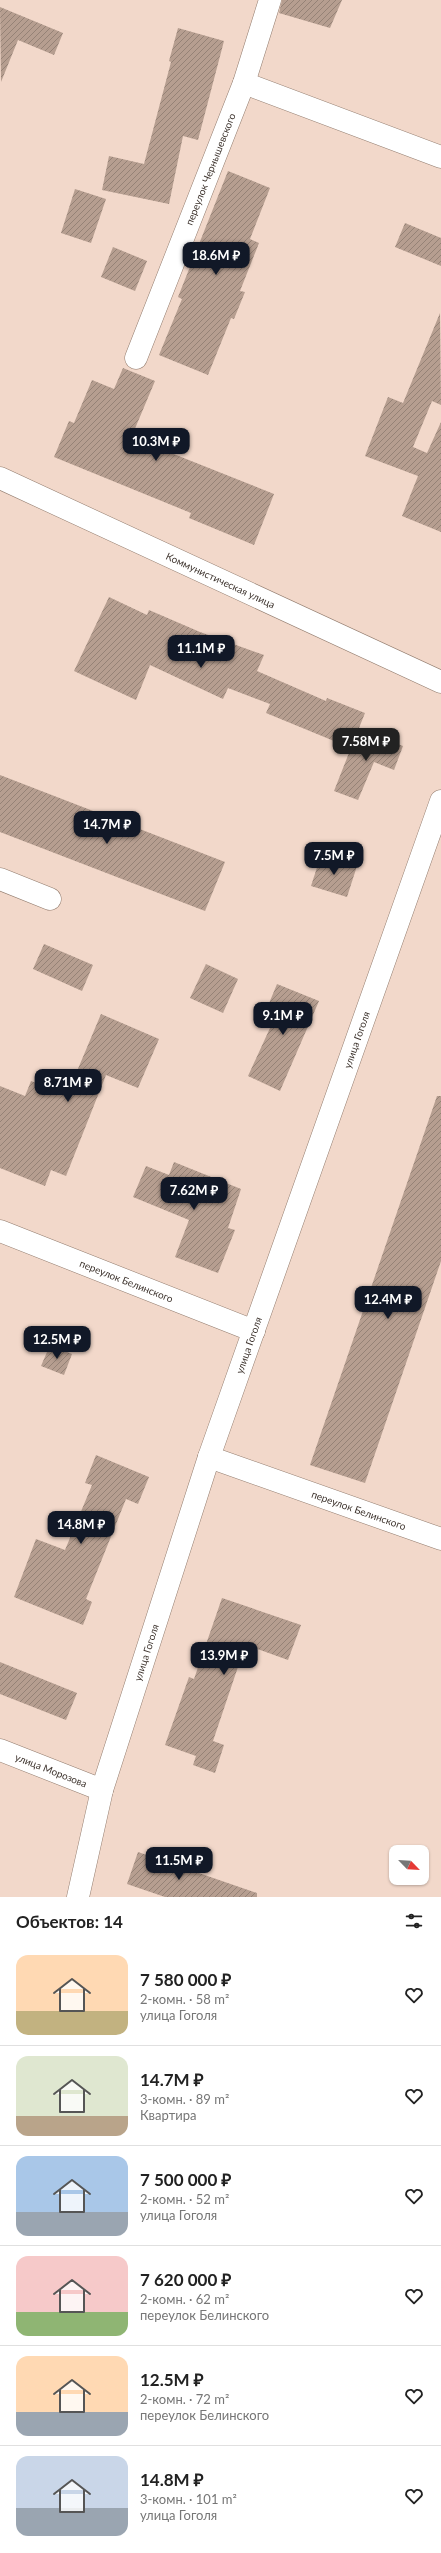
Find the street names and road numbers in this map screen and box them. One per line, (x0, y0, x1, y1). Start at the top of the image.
street label: переулок Чернышевского (183, 111, 238, 227)
street label: Коммунистическая улица (164, 550, 277, 610)
street label: улица Гоголя (341, 1010, 372, 1070)
street label: переулок Белинского (78, 1257, 175, 1305)
street label: улица Гоголя (233, 1315, 264, 1375)
street label: переулок Белинского (310, 1488, 408, 1532)
street label: улица Гоголя (131, 1622, 161, 1683)
street label: улица Морозова (14, 1751, 89, 1790)

